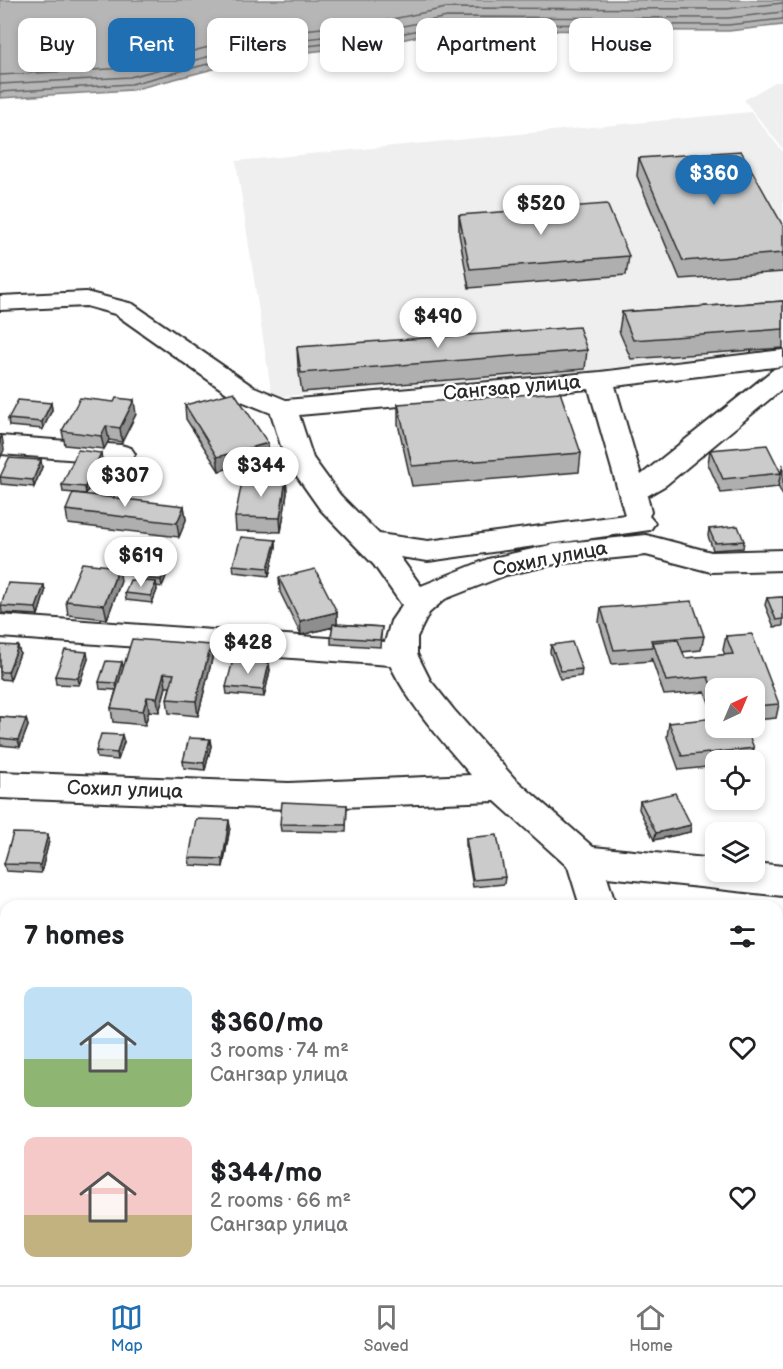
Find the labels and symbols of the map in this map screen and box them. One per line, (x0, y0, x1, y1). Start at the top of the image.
pin: $360 (678, 155, 750, 206)
pin: $520 (505, 185, 577, 236)
pin: $490 (402, 298, 474, 349)
street label: Сангзар улица (442, 370, 582, 406)
pin: $344 (225, 447, 297, 498)
pin: $307 (89, 457, 161, 508)
street label: Сохил улица (491, 536, 609, 582)
pin: $619 (105, 537, 177, 588)
pin: $428 (212, 624, 284, 675)
north arrow (705, 678, 765, 738)
street label: Сохил улица (67, 776, 184, 804)

